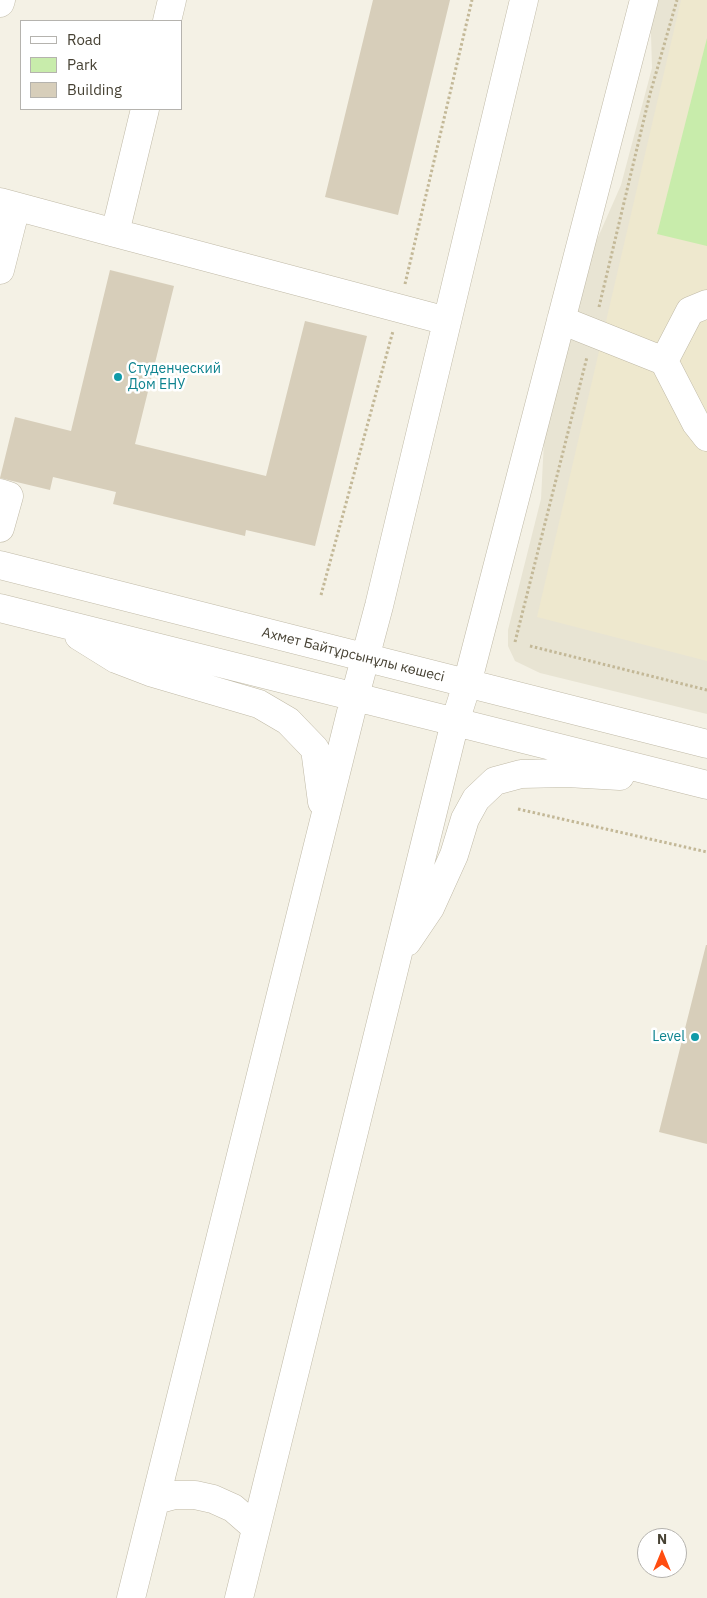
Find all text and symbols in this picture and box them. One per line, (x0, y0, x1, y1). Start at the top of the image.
legend (20, 20, 182, 110)
text: Road (67, 30, 102, 49)
text: Park (67, 55, 97, 74)
text: Building (67, 80, 122, 99)
place label: Студенческий Дом ЕНУ (128, 361, 221, 394)
marker: Студенческий Дом ЕНУ (112, 371, 124, 383)
street label: Ахмет Байтұрсынұлы көшесі (260, 624, 446, 686)
place label: Level (652, 1029, 685, 1045)
marker: Level (689, 1031, 701, 1043)
north arrow (637, 1528, 687, 1578)
text: N (657, 1530, 667, 1548)

